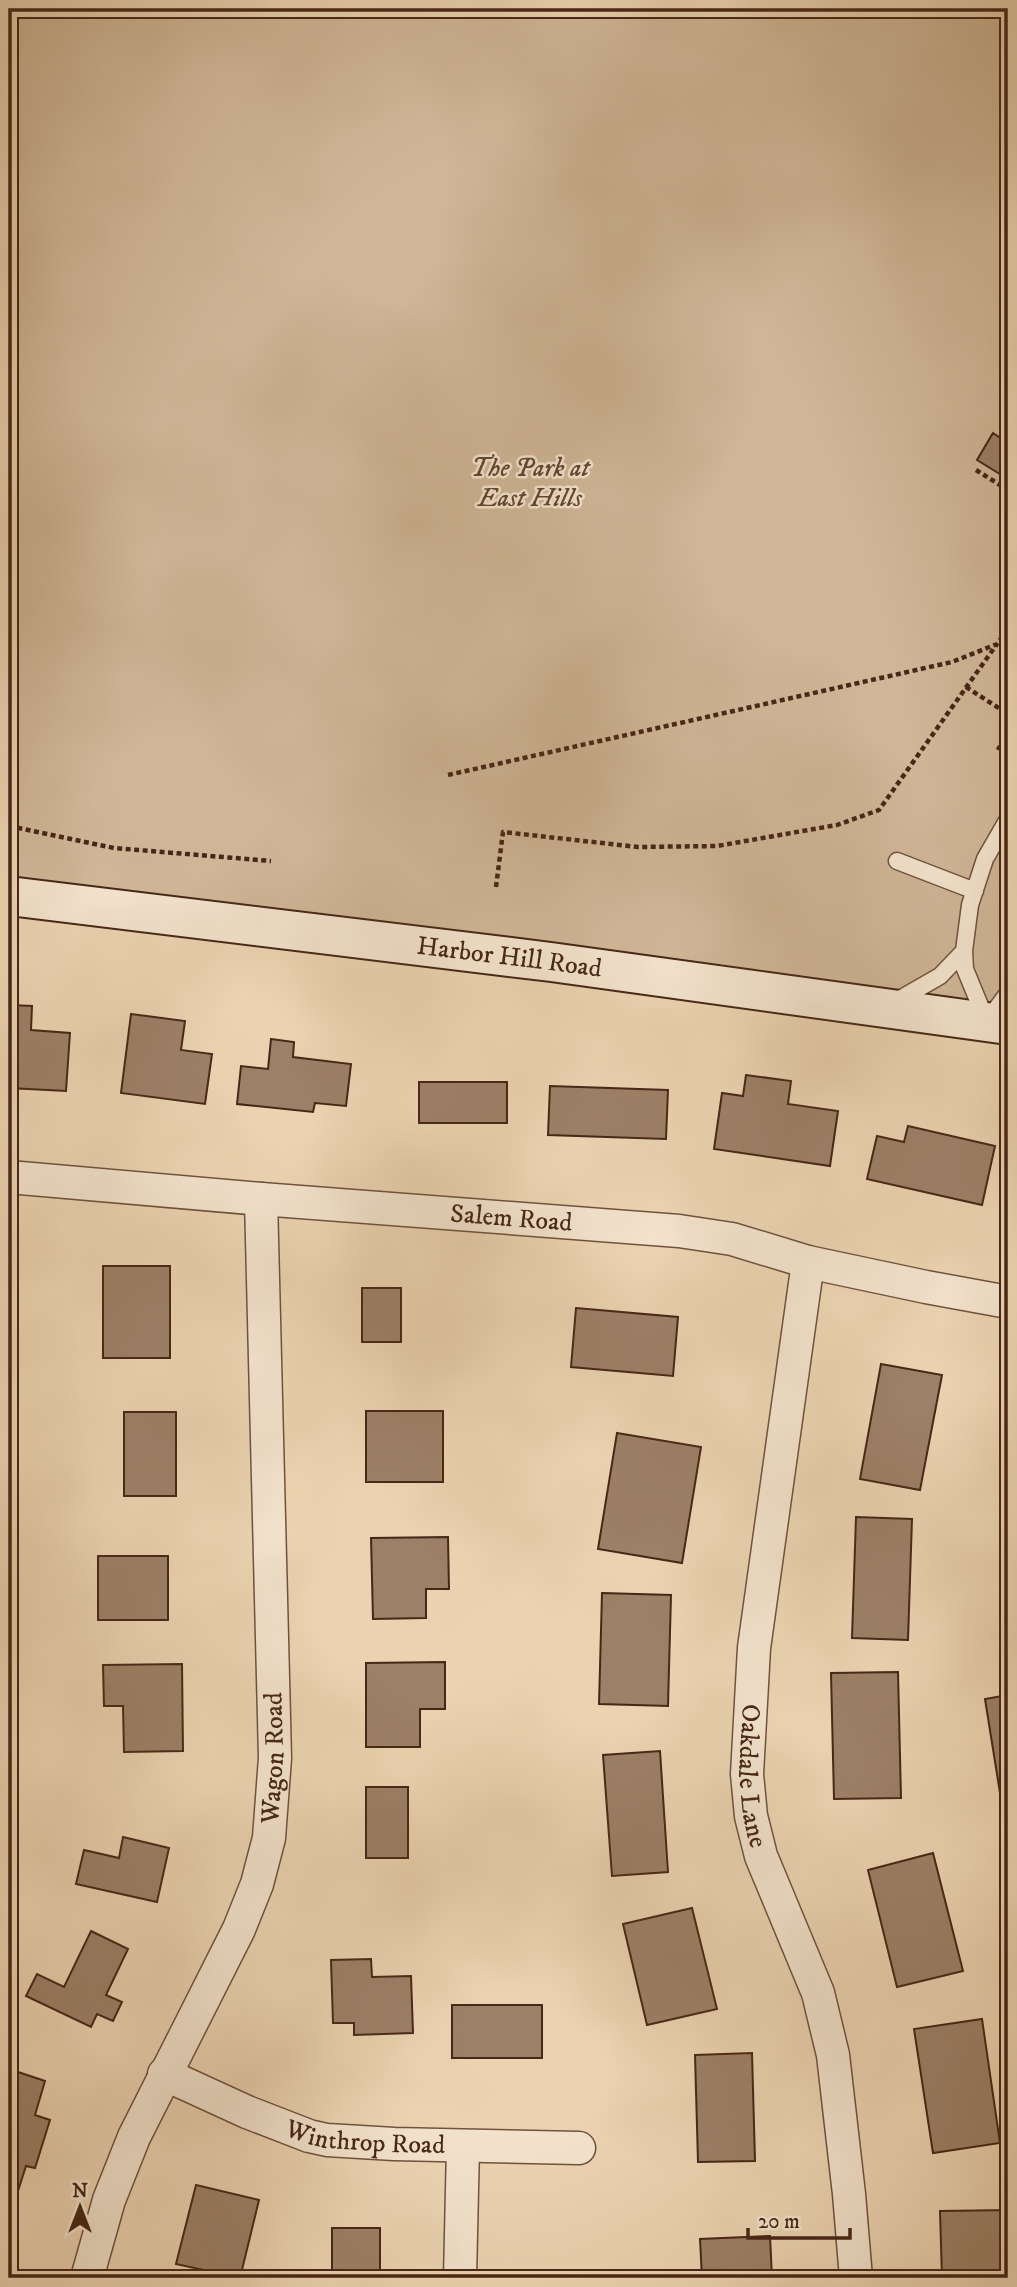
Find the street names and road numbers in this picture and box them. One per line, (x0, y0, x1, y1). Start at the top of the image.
street label: Harbor Hill Road (415, 929, 604, 985)
street label: Salem Road (449, 1197, 573, 1239)
street label: Wagon Road (254, 1692, 292, 1826)
street label: Oakdale Lane (730, 1703, 775, 1851)
street label: Winthrop Road (280, 2112, 445, 2162)

